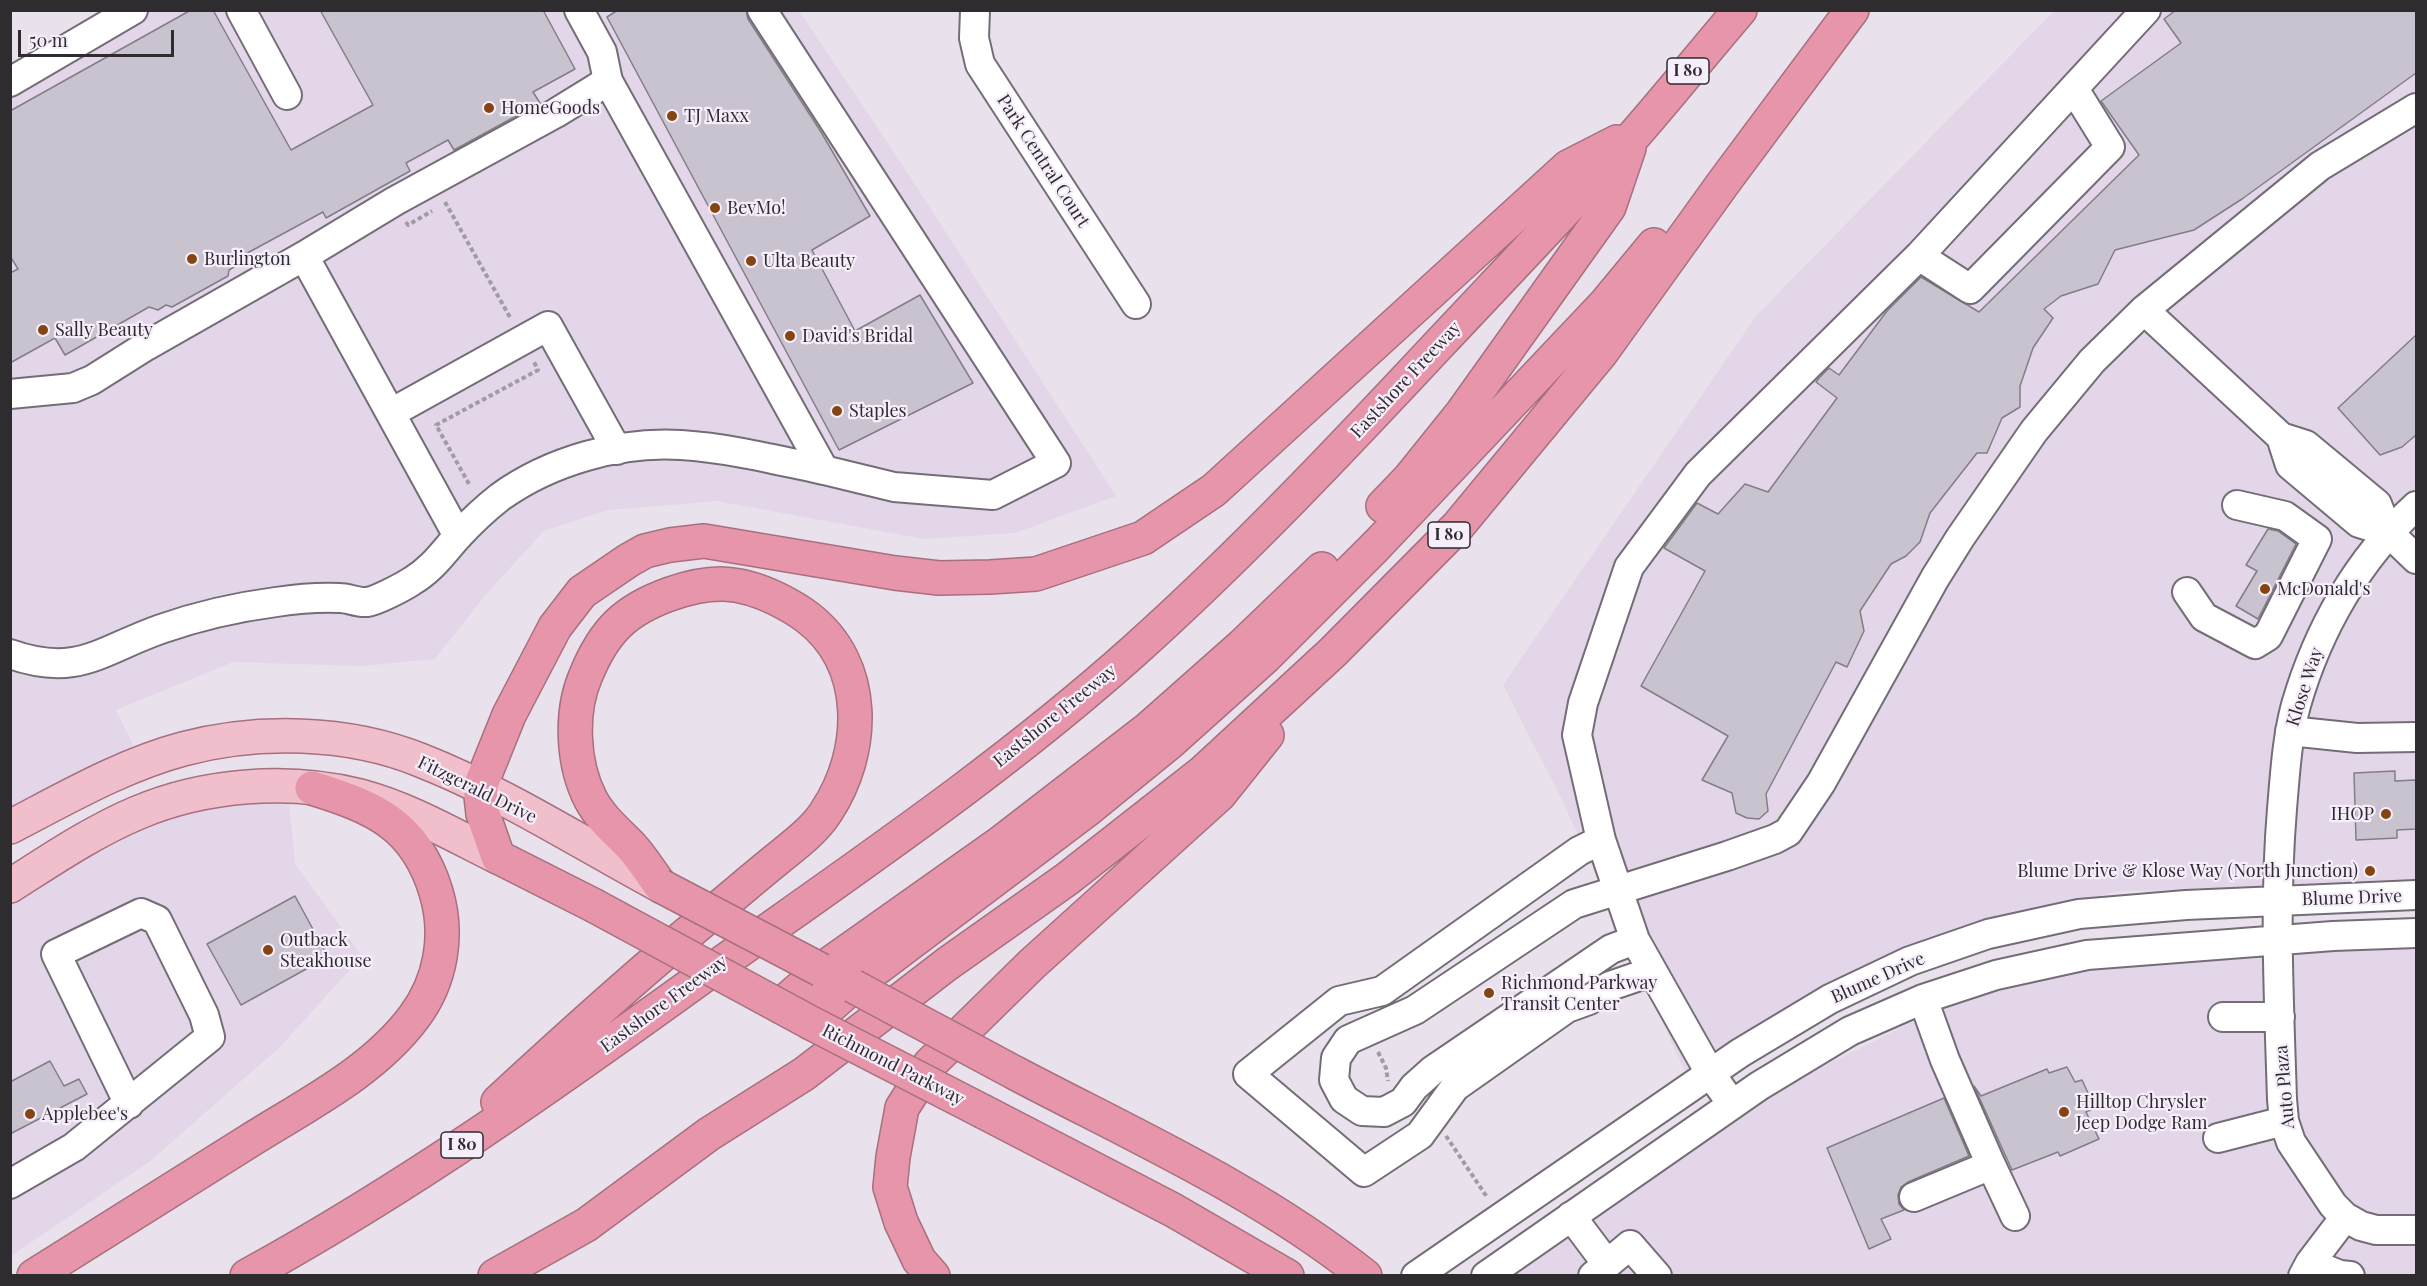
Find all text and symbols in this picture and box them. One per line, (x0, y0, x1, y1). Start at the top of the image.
scale bar (21, 18, 177, 56)
text: 50 m (29, 28, 68, 52)
road number: I 80 (1667, 58, 1709, 84)
street label: Park Central Court (992, 91, 1094, 231)
place label: HomeGoods (501, 97, 600, 119)
marker: HomeGoods (482, 101, 496, 115)
place label: TJ Maxx (684, 105, 749, 127)
marker: TJ Maxx (665, 109, 679, 123)
place label: BevMo! (727, 197, 786, 219)
marker: BevMo! (708, 201, 722, 215)
place label: Burlington (204, 248, 291, 270)
place label: Ulta Beauty (763, 250, 855, 272)
marker: Burlington (185, 252, 199, 266)
marker: Ulta Beauty (744, 254, 758, 268)
street label: Eastshore Freeway (1346, 317, 1466, 443)
place label: Sally Beauty (55, 319, 153, 341)
marker: Sally Beauty (36, 323, 50, 337)
place label: David's Bridal (802, 325, 913, 347)
marker: David's Bridal (783, 329, 797, 343)
place label: Staples (849, 400, 907, 422)
marker: Staples (830, 404, 844, 418)
road number: I 80 (1428, 522, 1470, 548)
place label: McDonald's (2277, 578, 2371, 600)
marker: McDonald's (2258, 582, 2272, 596)
street label: Klose Way (2282, 645, 2328, 729)
street label: Eastshore Freeway (989, 660, 1121, 772)
street label: Fitzgerald Drive (414, 752, 540, 828)
place label: IHOP (2331, 803, 2374, 825)
marker: IHOP (2379, 807, 2393, 821)
place label: Blume Drive & Klose Way (North Junction) (2017, 860, 2358, 882)
marker: Blume Drive & Klose Way (North Junction) (2363, 864, 2377, 878)
street label: Blume Drive (2302, 885, 2402, 911)
place label: Outback Steakhouse (280, 929, 372, 972)
marker: Outback Steakhouse (261, 943, 275, 957)
street label: Blume Drive (1828, 948, 1928, 1008)
street label: Eastshore Freeway (596, 951, 732, 1057)
place label: Richmond Parkway Transit Center (1501, 972, 1657, 1014)
marker: Richmond Parkway Transit Center (1482, 986, 1496, 1000)
street label: Richmond Parkway (818, 1020, 968, 1110)
street label: Auto Plaza (2271, 1044, 2299, 1130)
place label: Hilltop Chrysler Jeep Dodge Ram (2076, 1091, 2208, 1134)
place label: Applebee's (42, 1103, 128, 1125)
marker: Hilltop Chrysler Jeep Dodge Ram (2057, 1105, 2071, 1119)
marker: Applebee's (23, 1107, 37, 1121)
road number: I 80 (441, 1132, 483, 1158)

